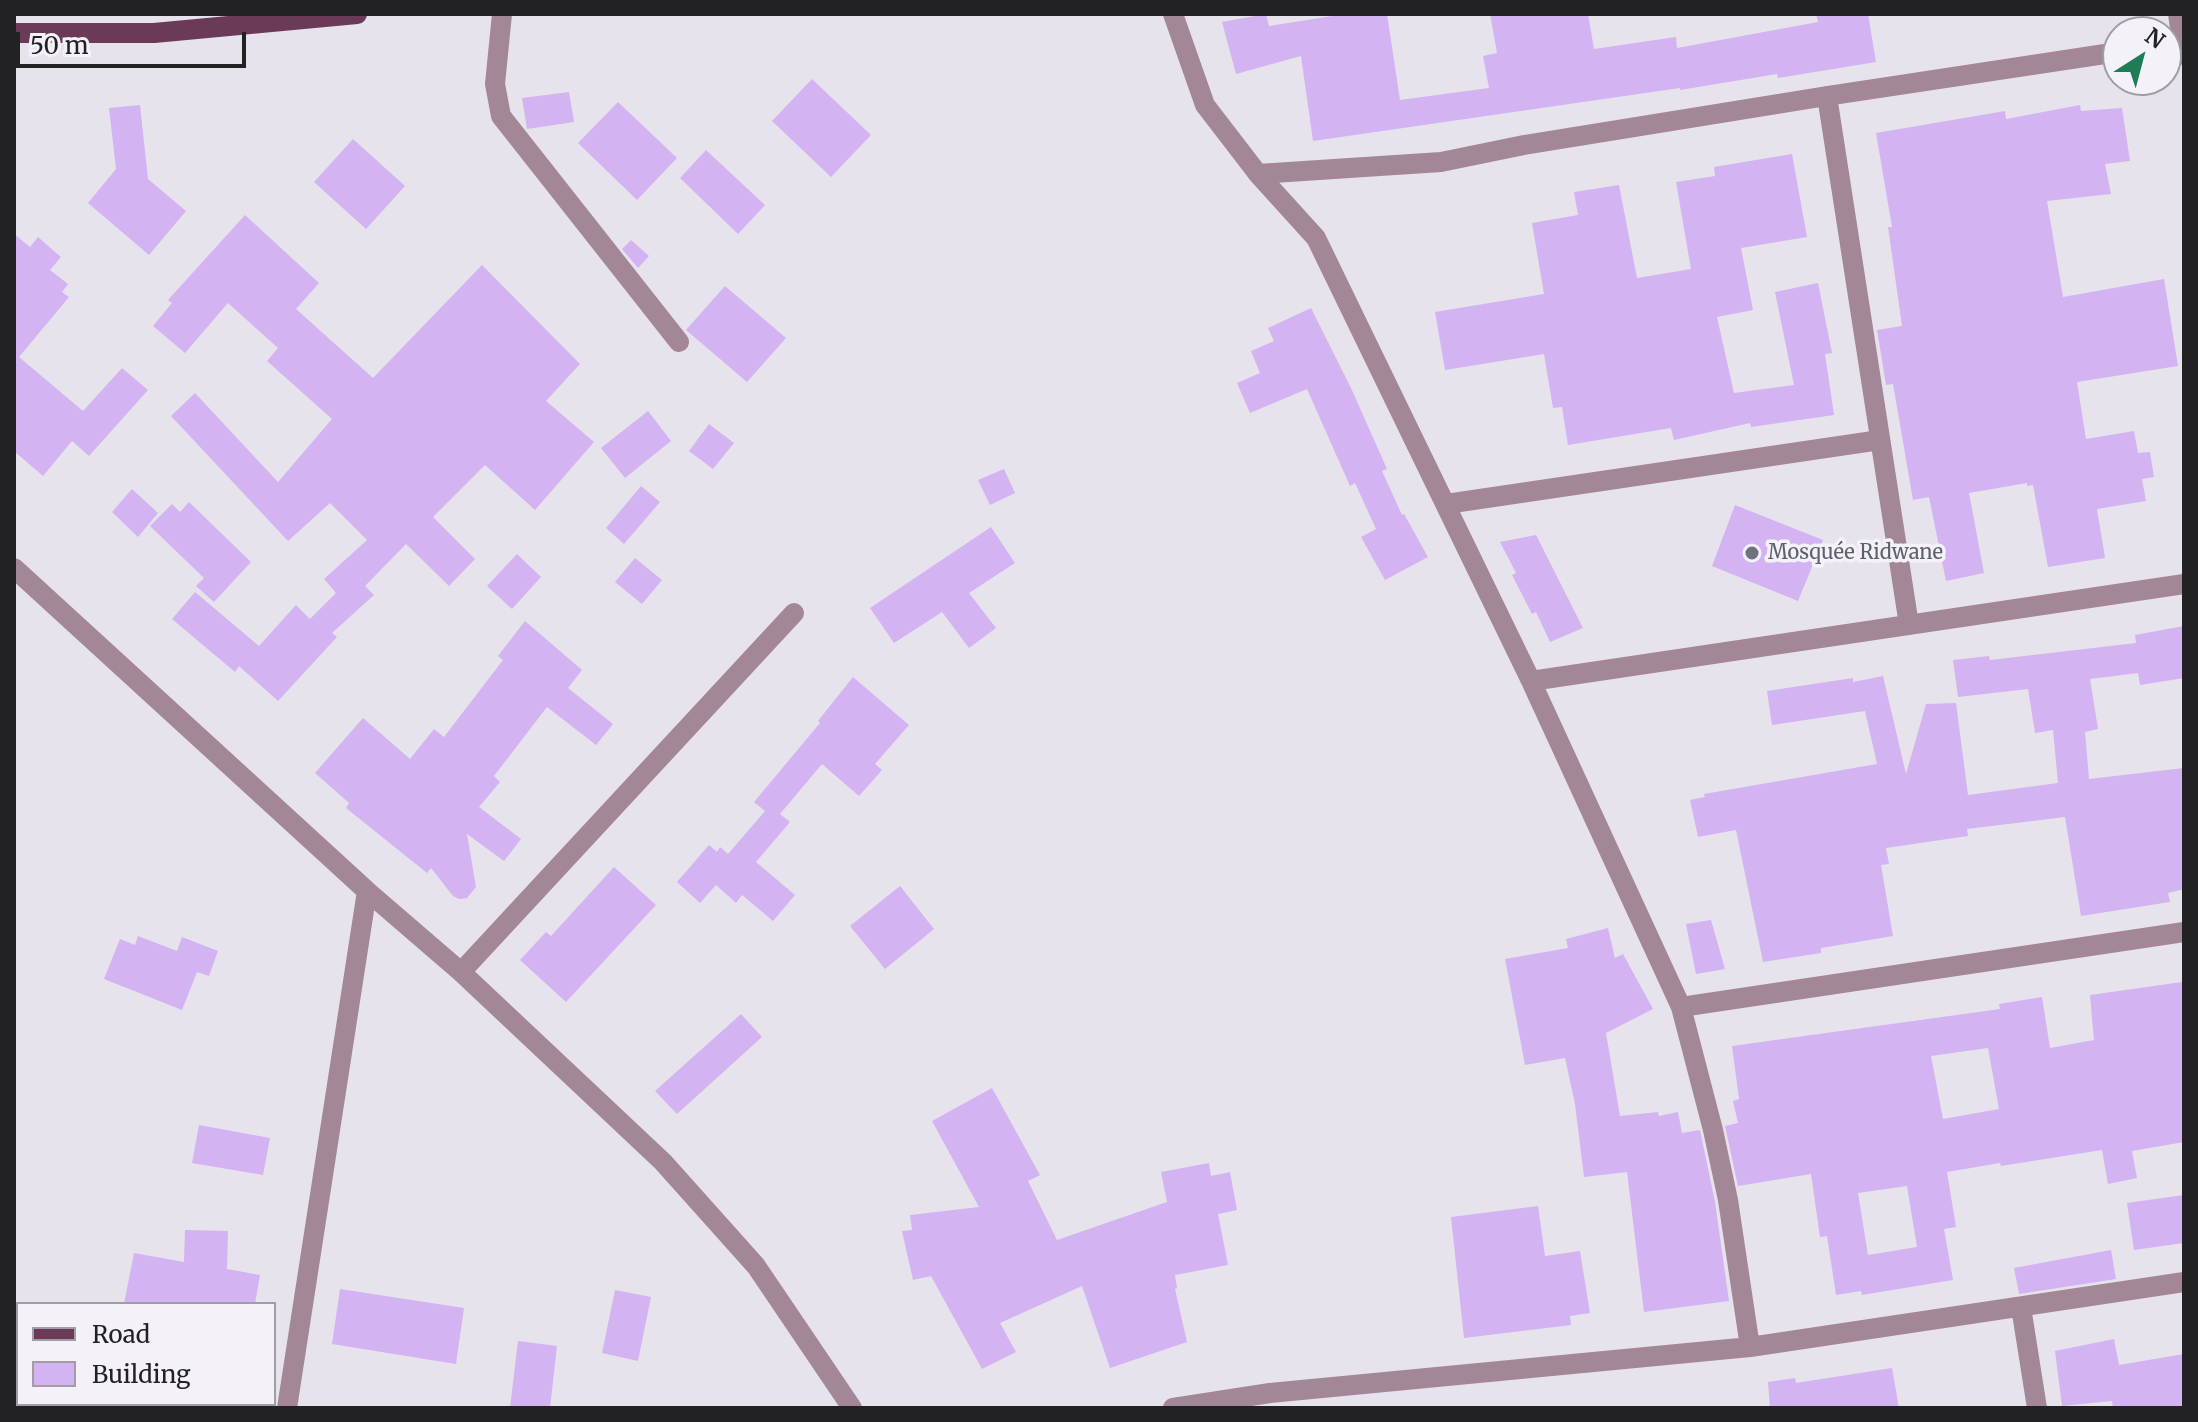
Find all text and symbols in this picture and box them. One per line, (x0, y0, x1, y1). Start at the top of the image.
scale bar (20, 16, 250, 66)
north arrow (2102, 16, 2182, 96)
text: N (2140, 22, 2170, 55)
text: 50 m (30, 30, 89, 61)
place label: Mosquée Ridwane (1768, 541, 1943, 565)
marker: Mosquée Ridwane (1743, 544, 1761, 562)
legend (16, 1302, 276, 1406)
text: Road (92, 1319, 150, 1350)
text: Building (92, 1359, 191, 1390)

